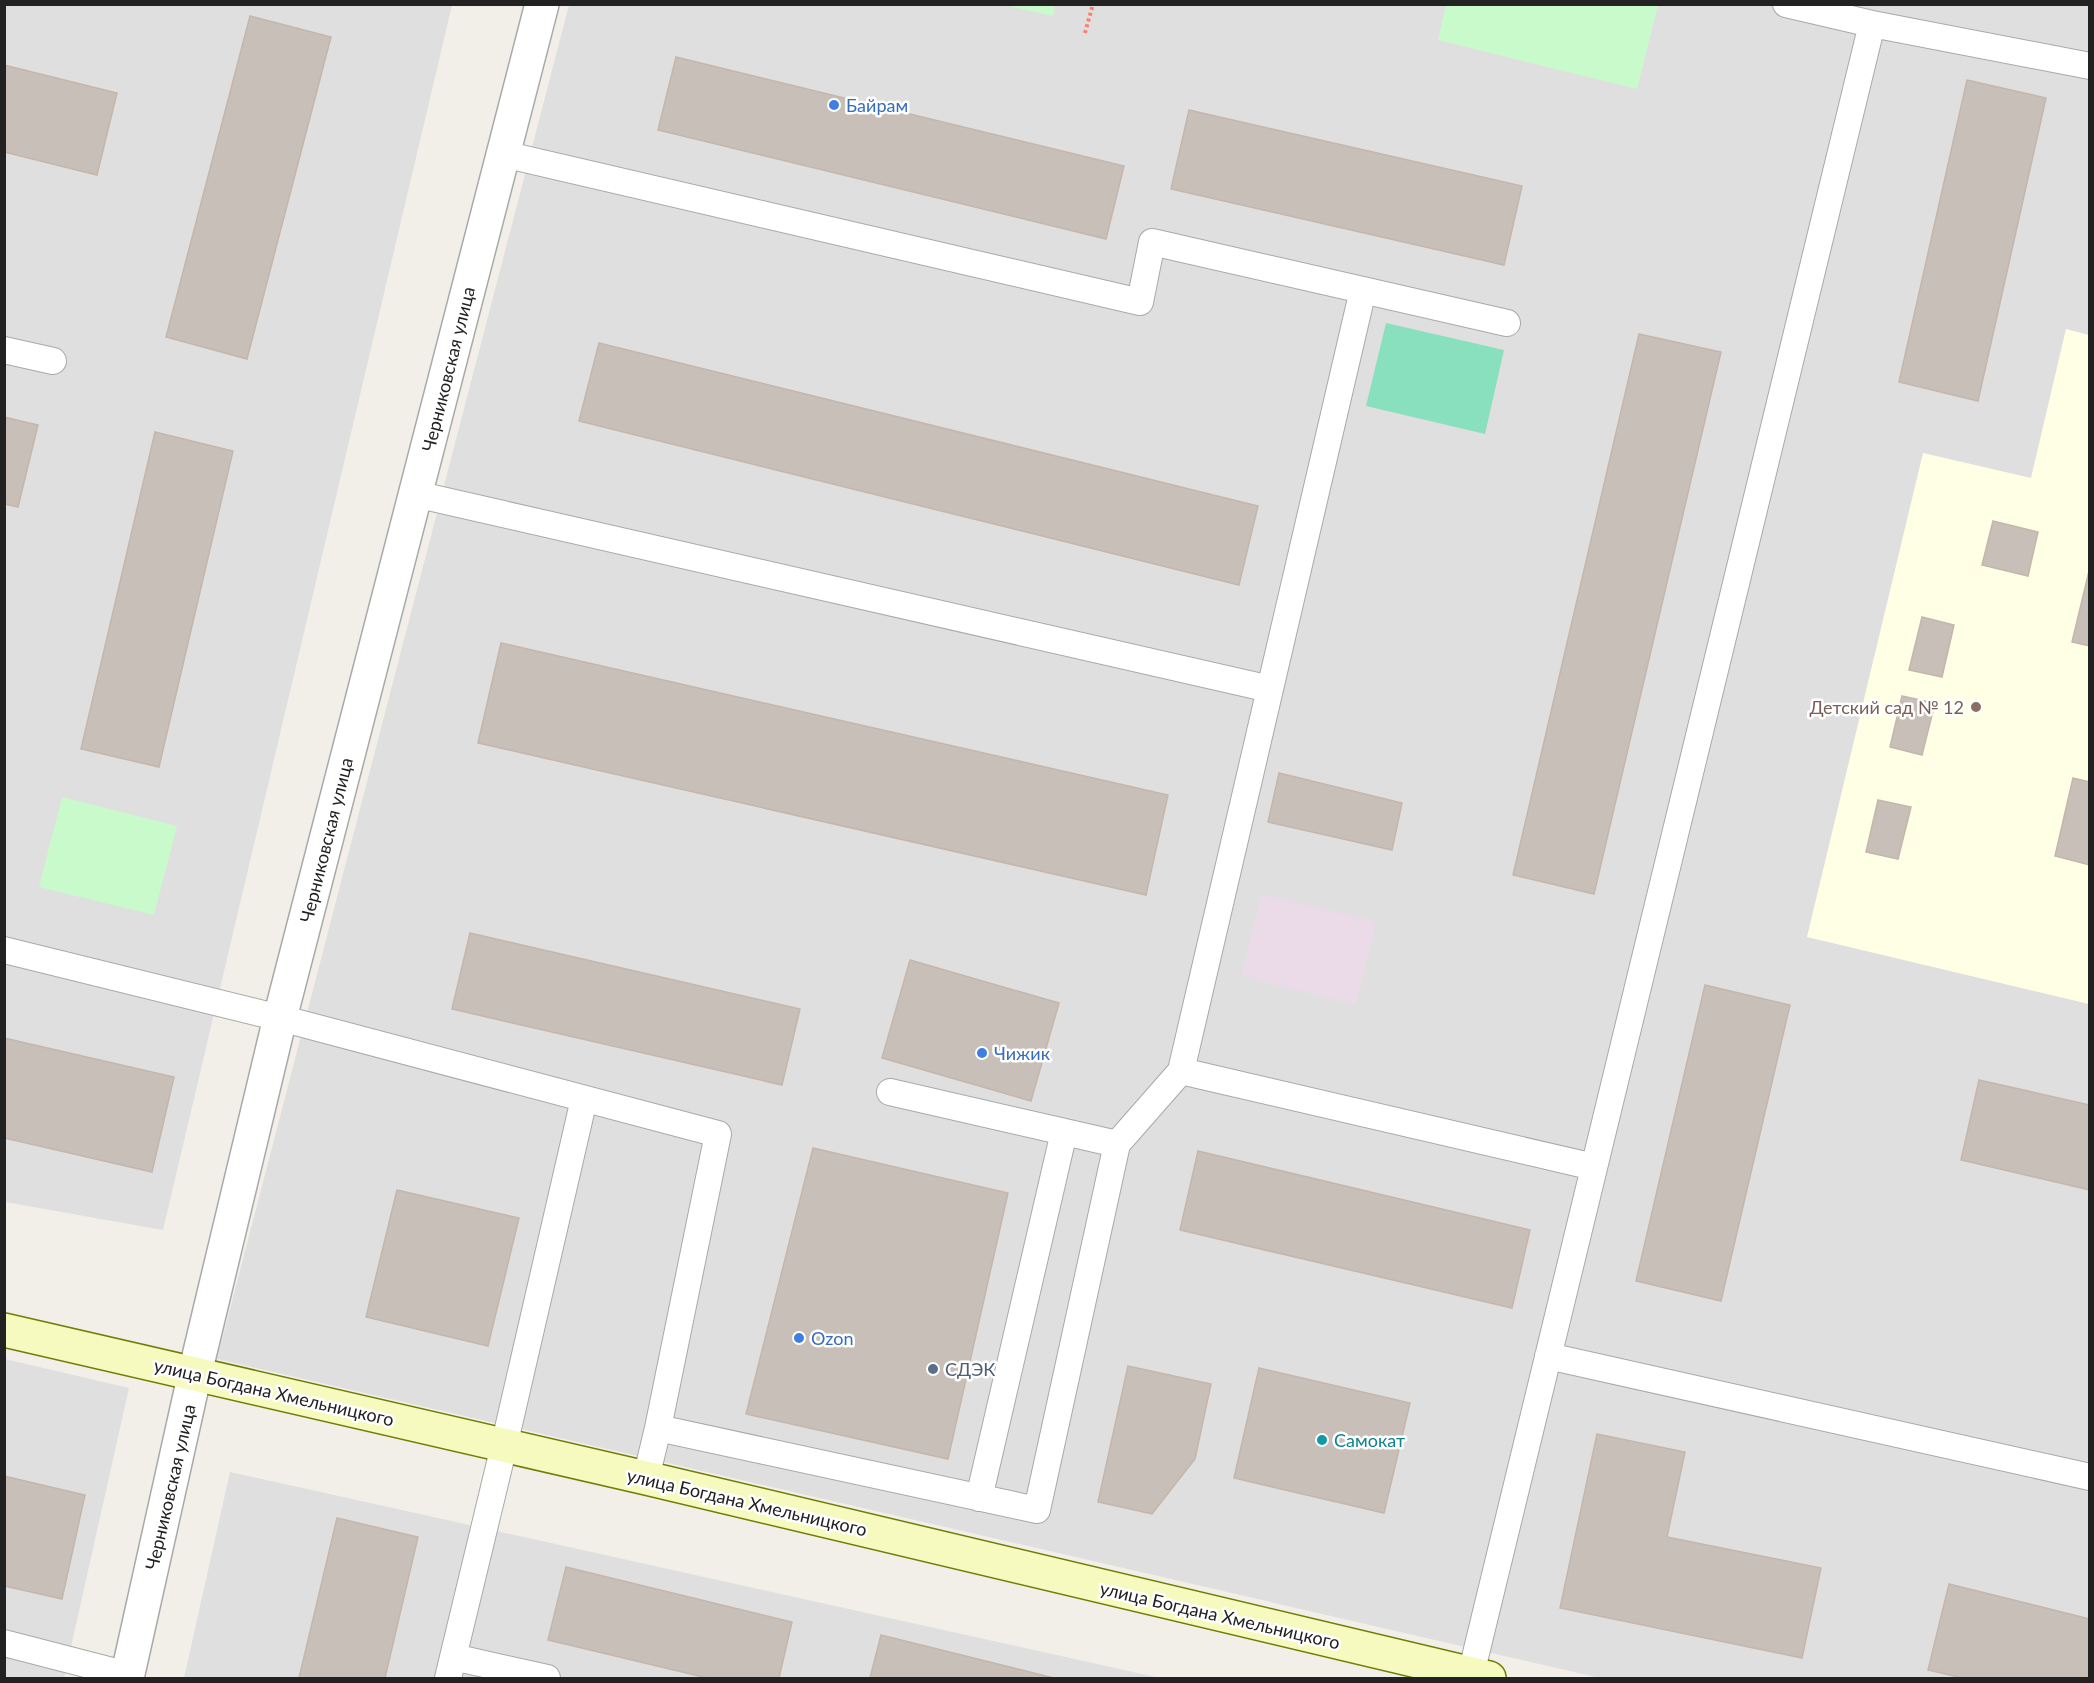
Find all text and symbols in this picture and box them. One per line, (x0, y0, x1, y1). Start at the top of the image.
place label: Байрам (846, 94, 908, 116)
marker: Байрам (827, 98, 841, 112)
street label: Черниковская улица (417, 284, 479, 454)
place label: Детский сад № 12 (1809, 696, 1964, 718)
marker: Детский сад № 12 (1969, 700, 1983, 714)
street label: Черниковская улица (295, 755, 357, 925)
place label: Чижик (994, 1042, 1051, 1064)
marker: Чижик (975, 1046, 989, 1060)
place label: Ozon (811, 1327, 853, 1349)
marker: Ozon (792, 1331, 806, 1345)
street label: улица Богдана Хмельницкого (152, 1354, 396, 1430)
place label: СДЭК (945, 1358, 995, 1380)
marker: СДЭК (926, 1362, 940, 1376)
street label: Черниковская улица (140, 1402, 200, 1572)
place label: Самокат (1334, 1429, 1405, 1451)
marker: Самокат (1315, 1433, 1329, 1447)
street label: улица Богдана Хмельницкого (625, 1464, 869, 1540)
street label: улица Богдана Хмельницкого (1098, 1577, 1342, 1653)

